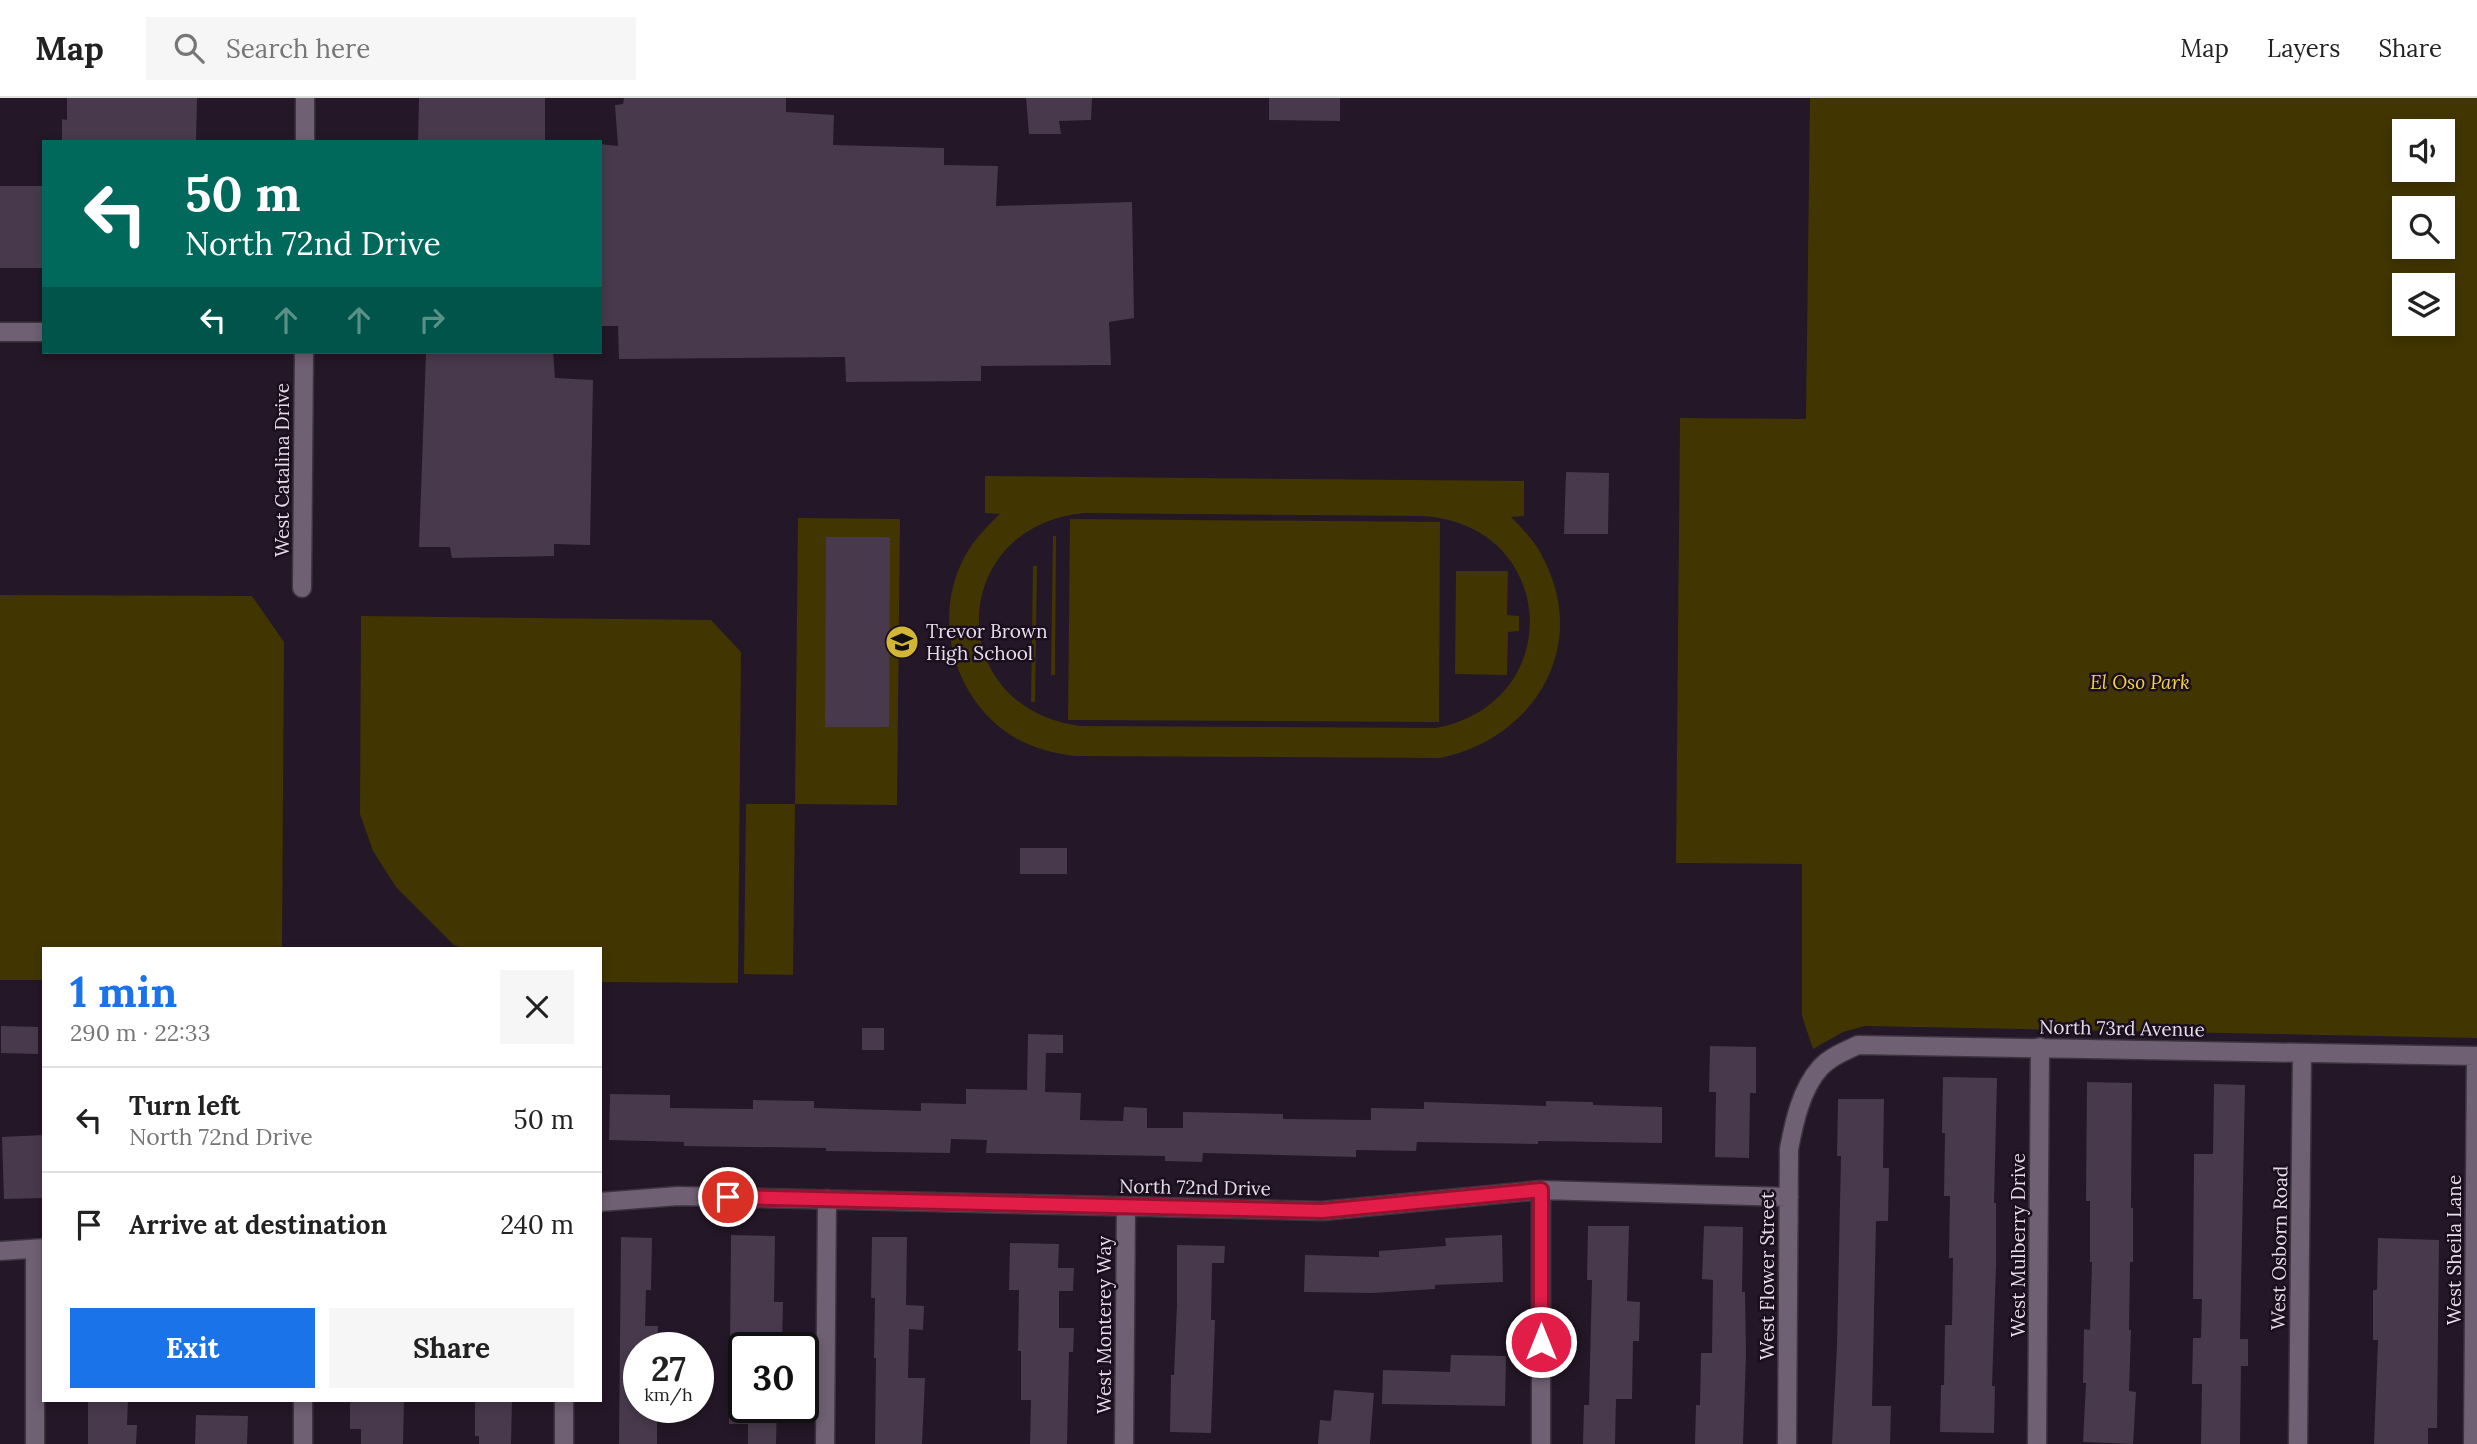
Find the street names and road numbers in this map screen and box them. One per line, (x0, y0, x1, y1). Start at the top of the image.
street label: West Catalina Drive (270, 383, 294, 557)
street label: North 73rd Avenue (2039, 1015, 2205, 1041)
street label: West Mulberry Drive (2006, 1153, 2030, 1337)
street label: West Osborn Road (2266, 1166, 2292, 1330)
street label: North 72nd Drive (1119, 1174, 1271, 1200)
street label: West Sheila Lane (2442, 1175, 2466, 1325)
street label: West Flower Street (1755, 1191, 1779, 1360)
street label: West Monterey Way (1092, 1236, 1116, 1414)

